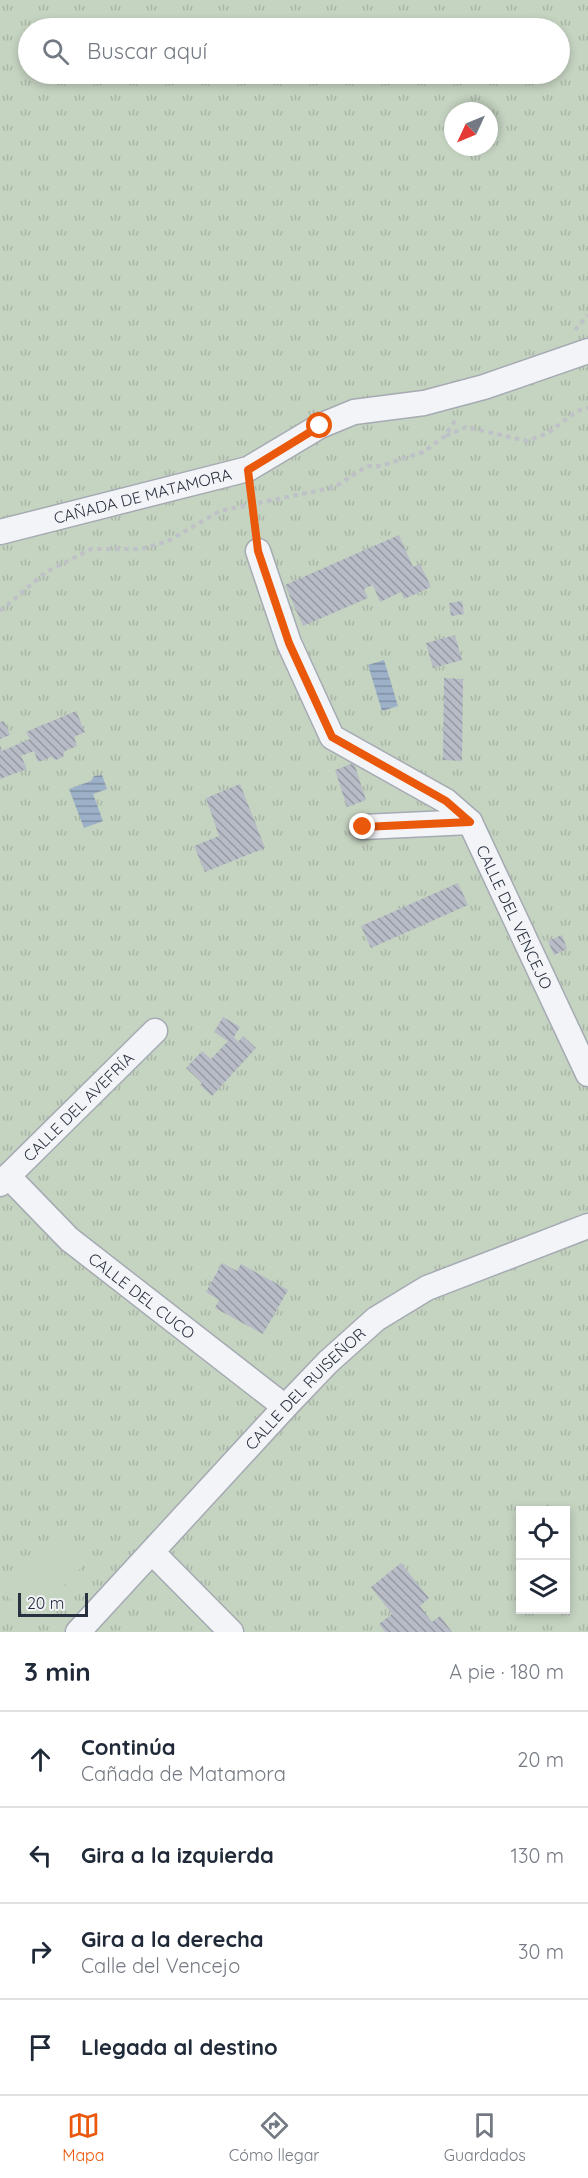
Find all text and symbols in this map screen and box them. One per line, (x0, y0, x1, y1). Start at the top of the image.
search box (18, 18, 570, 84)
icon: search (39, 35, 72, 68)
text: Buscar aquí (87, 37, 207, 65)
north arrow (444, 102, 498, 156)
route start (306, 412, 332, 438)
street label: CAÑADA DE MATAMORA (52, 464, 233, 528)
route end (349, 813, 375, 839)
street label: CALLE DEL VENCEJO (472, 842, 557, 992)
street label: CALLE DEL AVEFRÍA (19, 1048, 138, 1166)
street label: CALLE DEL CUCO (85, 1248, 199, 1343)
street label: CALLE DEL RUISEÑOR (241, 1323, 370, 1454)
map controls (516, 1506, 570, 1614)
button: locate (516, 1506, 570, 1560)
button: layers (516, 1560, 570, 1614)
scale bar (18, 1590, 88, 1618)
text: 20 m (27, 1593, 64, 1613)
text: 3 min (24, 1655, 91, 1688)
text: A pie · 180 m (449, 1659, 564, 1684)
text: Continúa (81, 1733, 176, 1761)
icon: ahead (24, 1743, 57, 1776)
text: 20 m (517, 1747, 564, 1772)
text: Cañada de Matamora (81, 1761, 286, 1786)
icon: left (24, 1839, 57, 1872)
text: Gira a la izquierda (81, 1841, 274, 1869)
text: 130 m (511, 1843, 564, 1868)
text: Gira a la derecha (81, 1925, 264, 1953)
icon: right (24, 1935, 57, 1968)
text: 30 m (518, 1939, 564, 1964)
text: Calle del Vencejo (81, 1953, 240, 1978)
icon: arrive (24, 2031, 57, 2064)
text: Llegada al destino (81, 2033, 278, 2061)
tab: Mapa (62, 2109, 105, 2165)
tab: Cómo llegar (229, 2109, 320, 2165)
tab: Guardados (444, 2109, 526, 2165)

